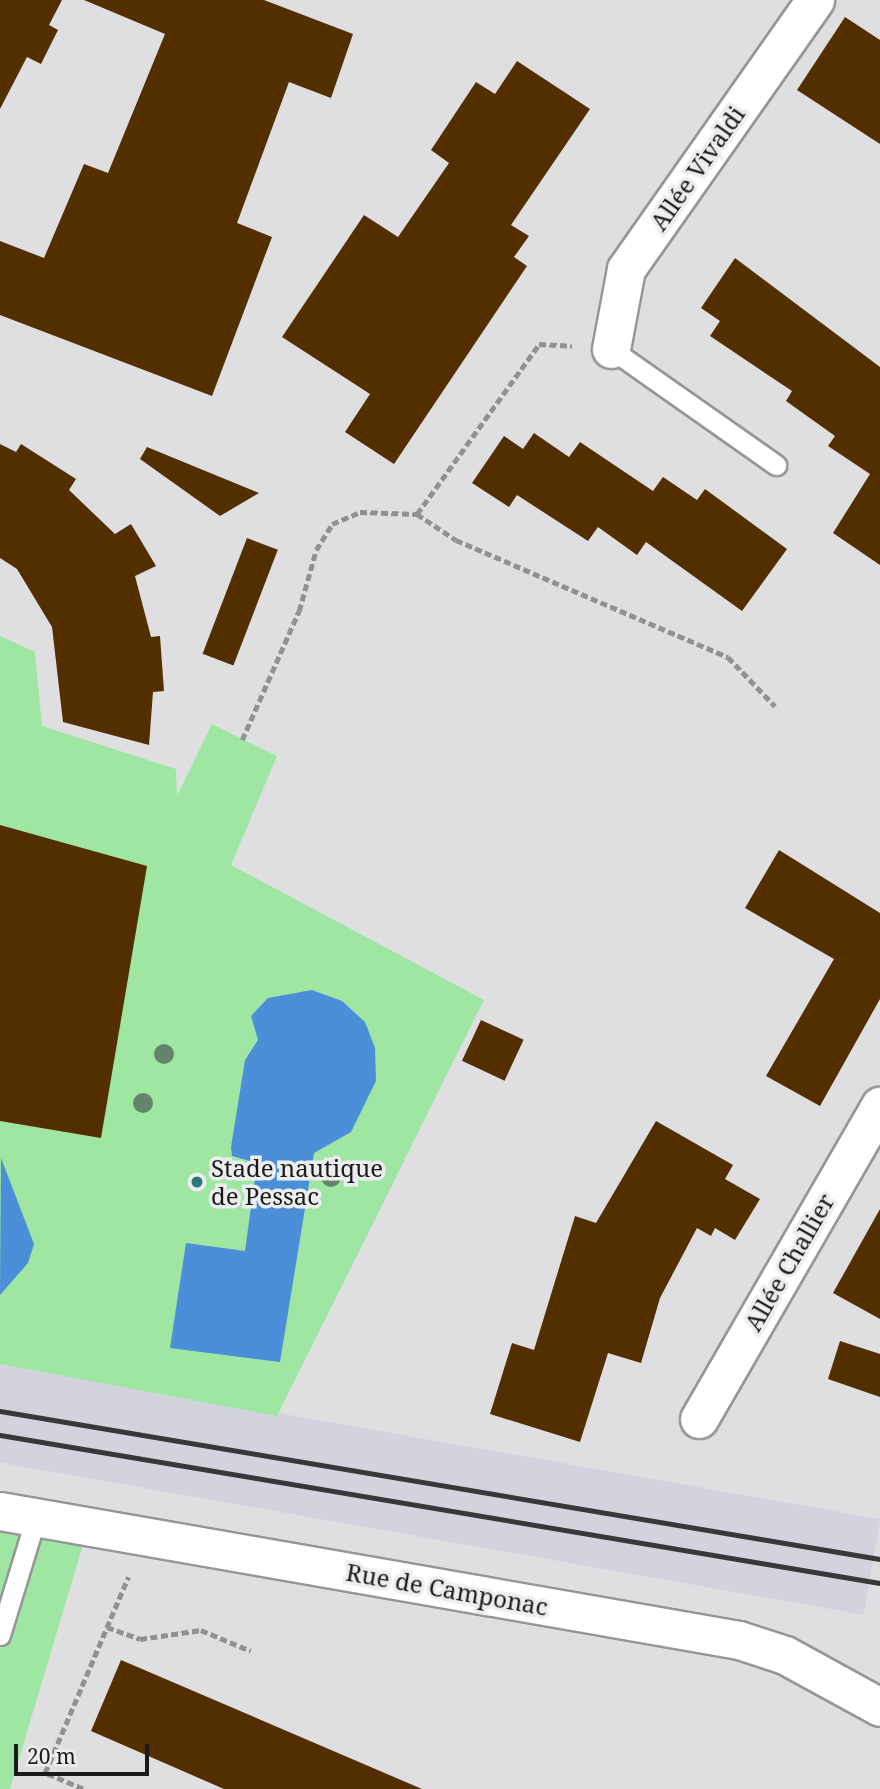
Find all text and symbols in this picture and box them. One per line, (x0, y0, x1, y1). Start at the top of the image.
street label: Allée Vivaldi (644, 100, 750, 236)
place label: Stade nautique de Pessac (211, 1154, 383, 1210)
marker: Stade nautique de Pessac (189, 1174, 205, 1190)
street label: Allée Challier (738, 1188, 840, 1336)
street label: Rue de Camponac (344, 1557, 550, 1621)
scale bar (18, 1730, 152, 1774)
text: 20 m (27, 1742, 76, 1770)

